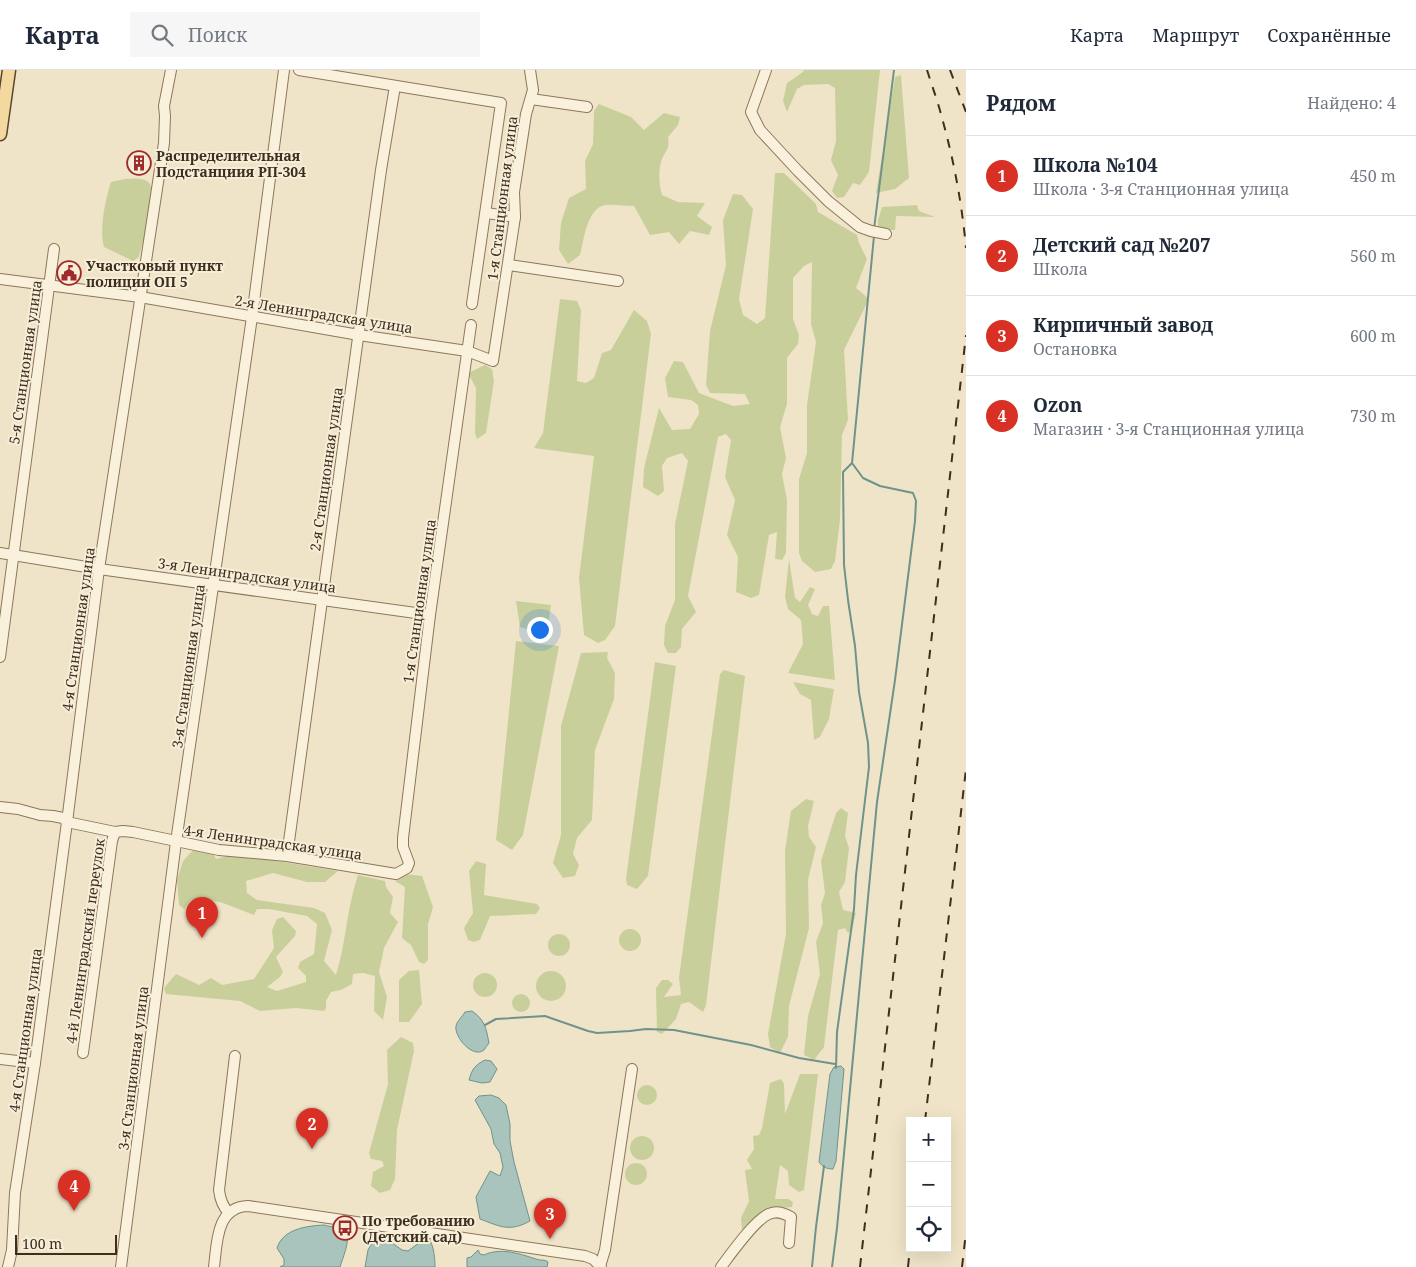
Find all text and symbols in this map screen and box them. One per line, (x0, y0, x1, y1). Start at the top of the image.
search box (130, 12, 480, 57)
text: Карта (25, 18, 100, 51)
icon: search (148, 21, 176, 49)
text: Поиск (188, 22, 247, 48)
text: Карта (1070, 23, 1124, 47)
text: Маршрут (1152, 23, 1239, 47)
text: Сохранённые (1267, 23, 1391, 47)
text: Рядом (986, 89, 1056, 117)
text: Найдено: 4 (1307, 92, 1396, 114)
street label: 1-я Станционная улица (482, 115, 522, 281)
place label: Распределительная Подстанциия РП-304 (156, 146, 306, 181)
building icon: Распределительная Подстанциия РП-304 (126, 150, 152, 176)
text: Школа №104 (1033, 152, 1158, 178)
text: 1 (997, 165, 1007, 187)
text: 450 m (1350, 165, 1396, 187)
text: Школа · 3-я Станционная улица (1033, 178, 1289, 200)
text: Детский сад №207 (1033, 232, 1211, 258)
text: 2 (997, 245, 1007, 267)
text: 560 m (1350, 245, 1396, 267)
place label: Участковый пункт полиции ОП 5 (86, 256, 223, 291)
text: Школа (1033, 258, 1088, 280)
public building icon: Участковый пункт полиции ОП 5 (56, 260, 82, 286)
street label: 5-я Станционная улица (4, 279, 46, 445)
street label: 2-я Ленинградская улица (234, 291, 414, 337)
text: Кирпичный завод (1033, 312, 1213, 338)
text: 3 (997, 325, 1007, 347)
text: 600 m (1350, 325, 1396, 347)
text: Остановка (1033, 338, 1118, 360)
street label: 2-я Станционная улица (305, 386, 347, 552)
text: Ozon (1033, 392, 1082, 418)
text: 4 (997, 405, 1007, 427)
text: 730 m (1350, 405, 1396, 427)
text: Магазин · 3-я Станционная улица (1033, 418, 1305, 440)
street label: 1-я Станционная улица (398, 518, 440, 684)
street label: 4-я Станционная улица (57, 546, 99, 712)
street label: 3-я Ленинградская улица (157, 553, 337, 597)
street label: 3-я Станционная улица (167, 583, 209, 749)
your location (527, 617, 553, 643)
street label: 4-я Ленинградская улица (183, 820, 363, 864)
street label: 4-й Ленинградский переулок (61, 836, 109, 1045)
pin: 1 (186, 897, 218, 938)
street label: 4-я Станционная улица (4, 947, 46, 1113)
street label: 3-я Станционная улица (113, 985, 153, 1151)
pin: 2 (296, 1108, 328, 1149)
map controls (906, 1117, 951, 1252)
button: + (906, 1117, 951, 1162)
button: − (906, 1162, 951, 1207)
pin: 4 (58, 1170, 90, 1211)
pin: 3 (534, 1198, 566, 1239)
button: locate (906, 1207, 951, 1252)
place label: По требованию (Детский сад) (362, 1211, 475, 1246)
bus stop icon: По требованию (Детский сад) (332, 1215, 358, 1241)
scale bar (15, 1232, 118, 1255)
text: 100 m (22, 1234, 62, 1253)

